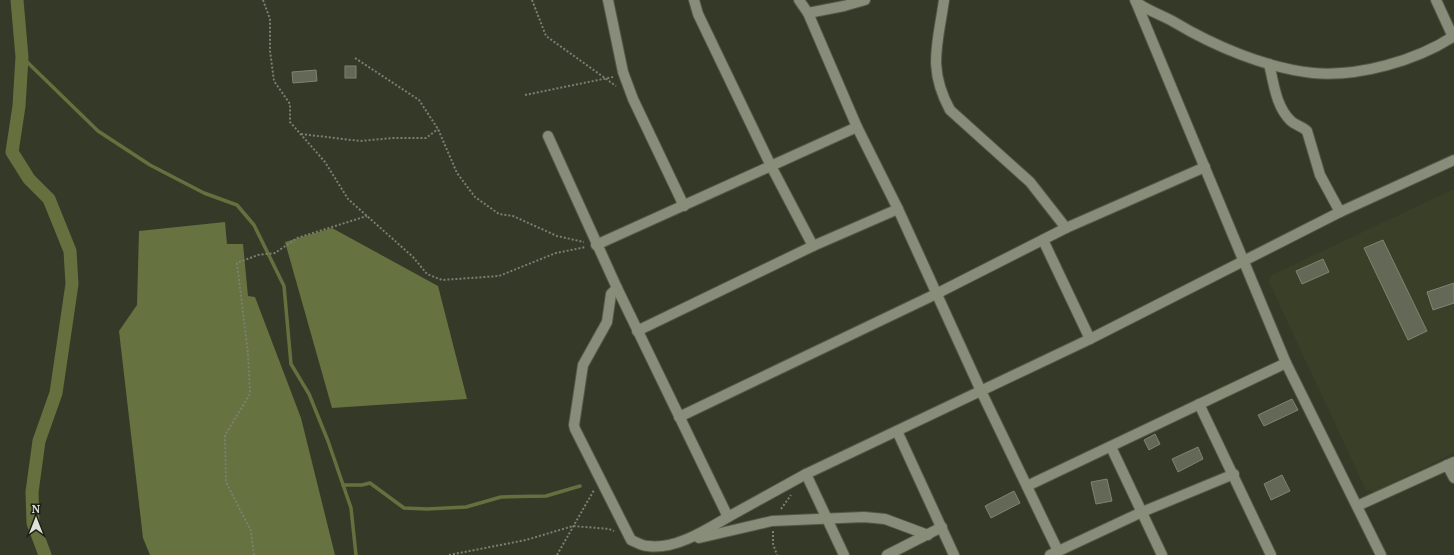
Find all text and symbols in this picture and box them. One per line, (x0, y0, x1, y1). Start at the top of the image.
north arrow (16, 499, 56, 539)
text: N (32, 502, 41, 516)

